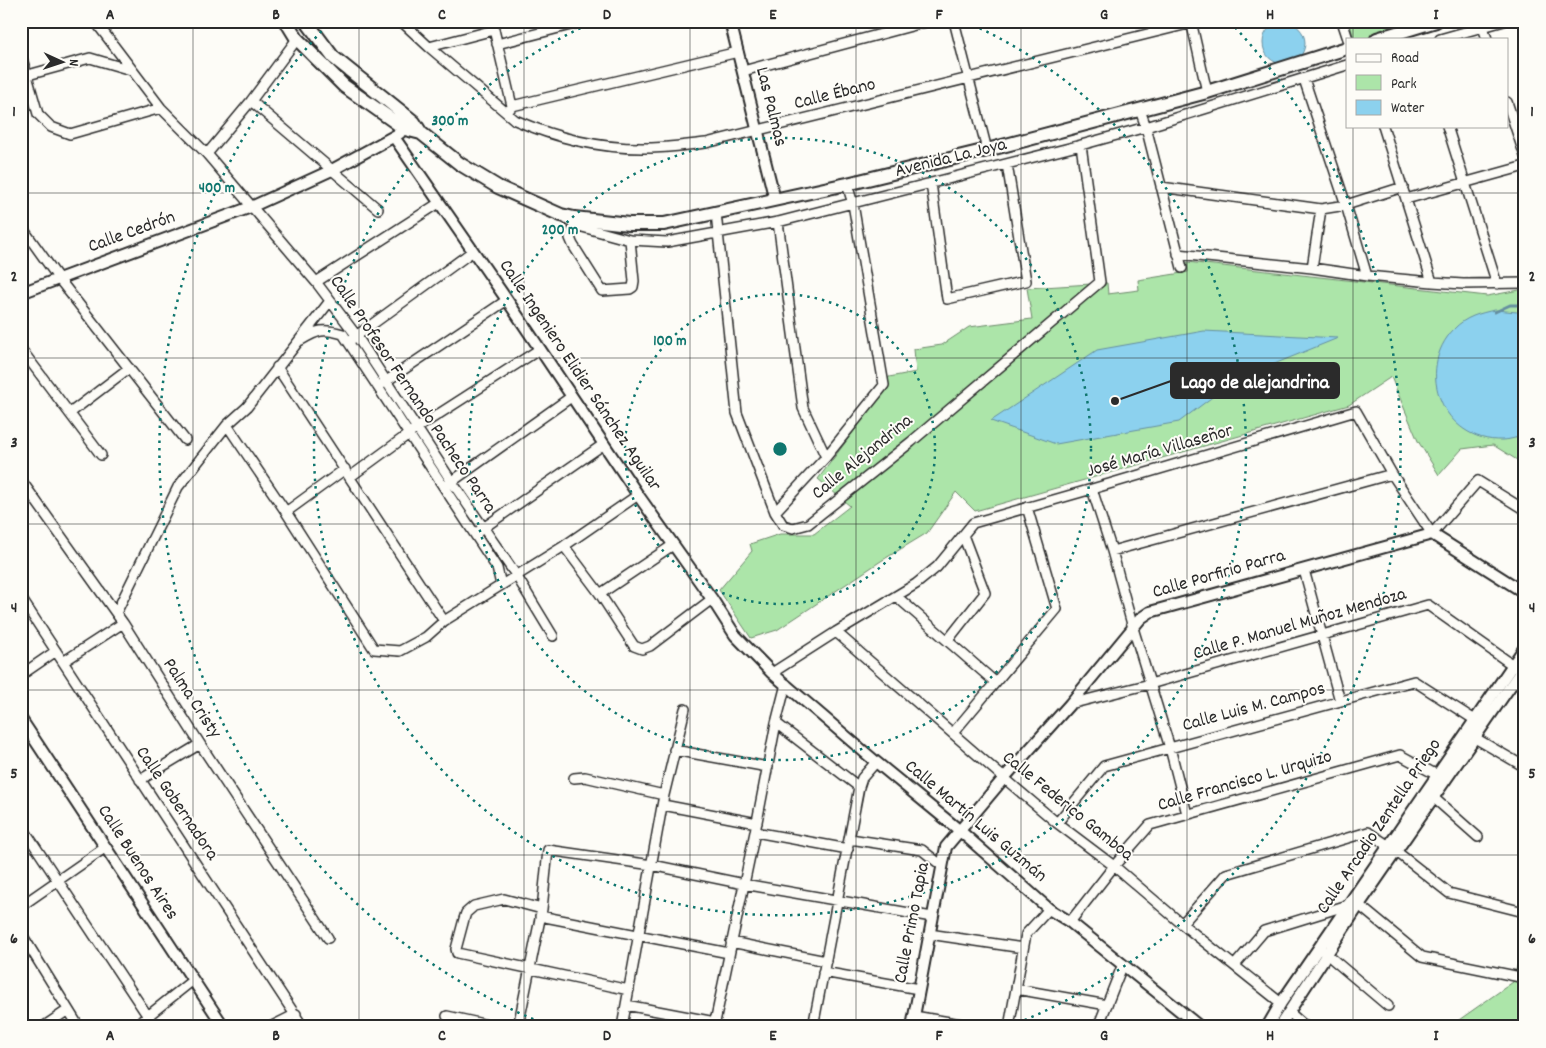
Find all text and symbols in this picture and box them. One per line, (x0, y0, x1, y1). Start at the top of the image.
text: A (106, 4, 115, 27)
text: B (272, 4, 280, 27)
text: C (438, 4, 446, 27)
text: D (603, 4, 612, 27)
text: E (769, 4, 777, 27)
text: F (935, 4, 943, 27)
text: G (1100, 4, 1108, 27)
text: H (1266, 4, 1274, 27)
text: I (1434, 4, 1440, 27)
north arrow (38, 38, 88, 88)
legend (1346, 38, 1508, 128)
text: Road (1391, 48, 1419, 70)
text: N (63, 59, 83, 67)
street label: Las Palmas (747, 64, 793, 150)
street label: Calle Ébano (791, 72, 879, 118)
text: Park (1391, 74, 1417, 96)
text: Water (1391, 98, 1425, 120)
text: 1 (12, 101, 16, 124)
text: 1 (1530, 101, 1534, 124)
text: 300 m (432, 111, 468, 133)
street label: Avenida La Joya (892, 132, 1011, 186)
text: 400 m (199, 178, 235, 200)
street label: Calle Cedrón (85, 205, 179, 261)
text: 200 m (542, 220, 578, 242)
street label: Calle Ingeniero Elidier Sánchez Aguilar (491, 255, 667, 497)
text: 2 (11, 266, 18, 289)
text: 2 (1529, 266, 1536, 289)
street label: Calle Profesor Fernando Pacheco Parra (322, 270, 503, 520)
text: 100 m (653, 331, 687, 353)
callout: Lago de alejandrina (1171, 363, 1339, 398)
text: Lago de alejandrina (1181, 370, 1330, 398)
street label: Calle Alejandrina (807, 408, 920, 507)
street label: José María Villaseñor (1084, 418, 1236, 486)
text: 3 (10, 432, 18, 455)
text: 3 (1528, 432, 1536, 455)
centre of rings (771, 440, 789, 458)
street label: Calle Porfirio Parra (1150, 543, 1290, 607)
street label: Calle P. Manuel Muñoz Mendoza (1190, 581, 1411, 668)
text: 4 (11, 597, 17, 620)
text: 4 (1529, 597, 1535, 620)
street label: Palma Cristy (155, 653, 227, 745)
street label: Calle Luis M. Campos (1179, 676, 1329, 740)
street label: Calle Arcadio Zentella Priego (1311, 734, 1449, 920)
street label: Calle Gobernadora (128, 741, 225, 867)
street label: Calle Francisco L. Urquizo (1155, 744, 1335, 820)
street label: Calle Federico Gamboa (995, 745, 1139, 869)
street label: Calle Martín Luis Guzmán (898, 754, 1052, 890)
text: 5 (10, 763, 18, 786)
text: 5 (1528, 763, 1536, 786)
street label: Calle Buenos Aires (90, 800, 184, 926)
street label: Calle Primo Tapia (888, 859, 938, 986)
text: 6 (10, 928, 18, 951)
text: 6 (1528, 928, 1536, 951)
text: A (106, 1025, 115, 1048)
text: B (272, 1025, 280, 1048)
text: C (438, 1025, 446, 1048)
text: D (603, 1025, 612, 1048)
text: E (769, 1025, 777, 1048)
text: F (935, 1025, 943, 1048)
text: G (1100, 1025, 1108, 1048)
text: H (1266, 1025, 1274, 1048)
text: I (1434, 1025, 1440, 1048)

